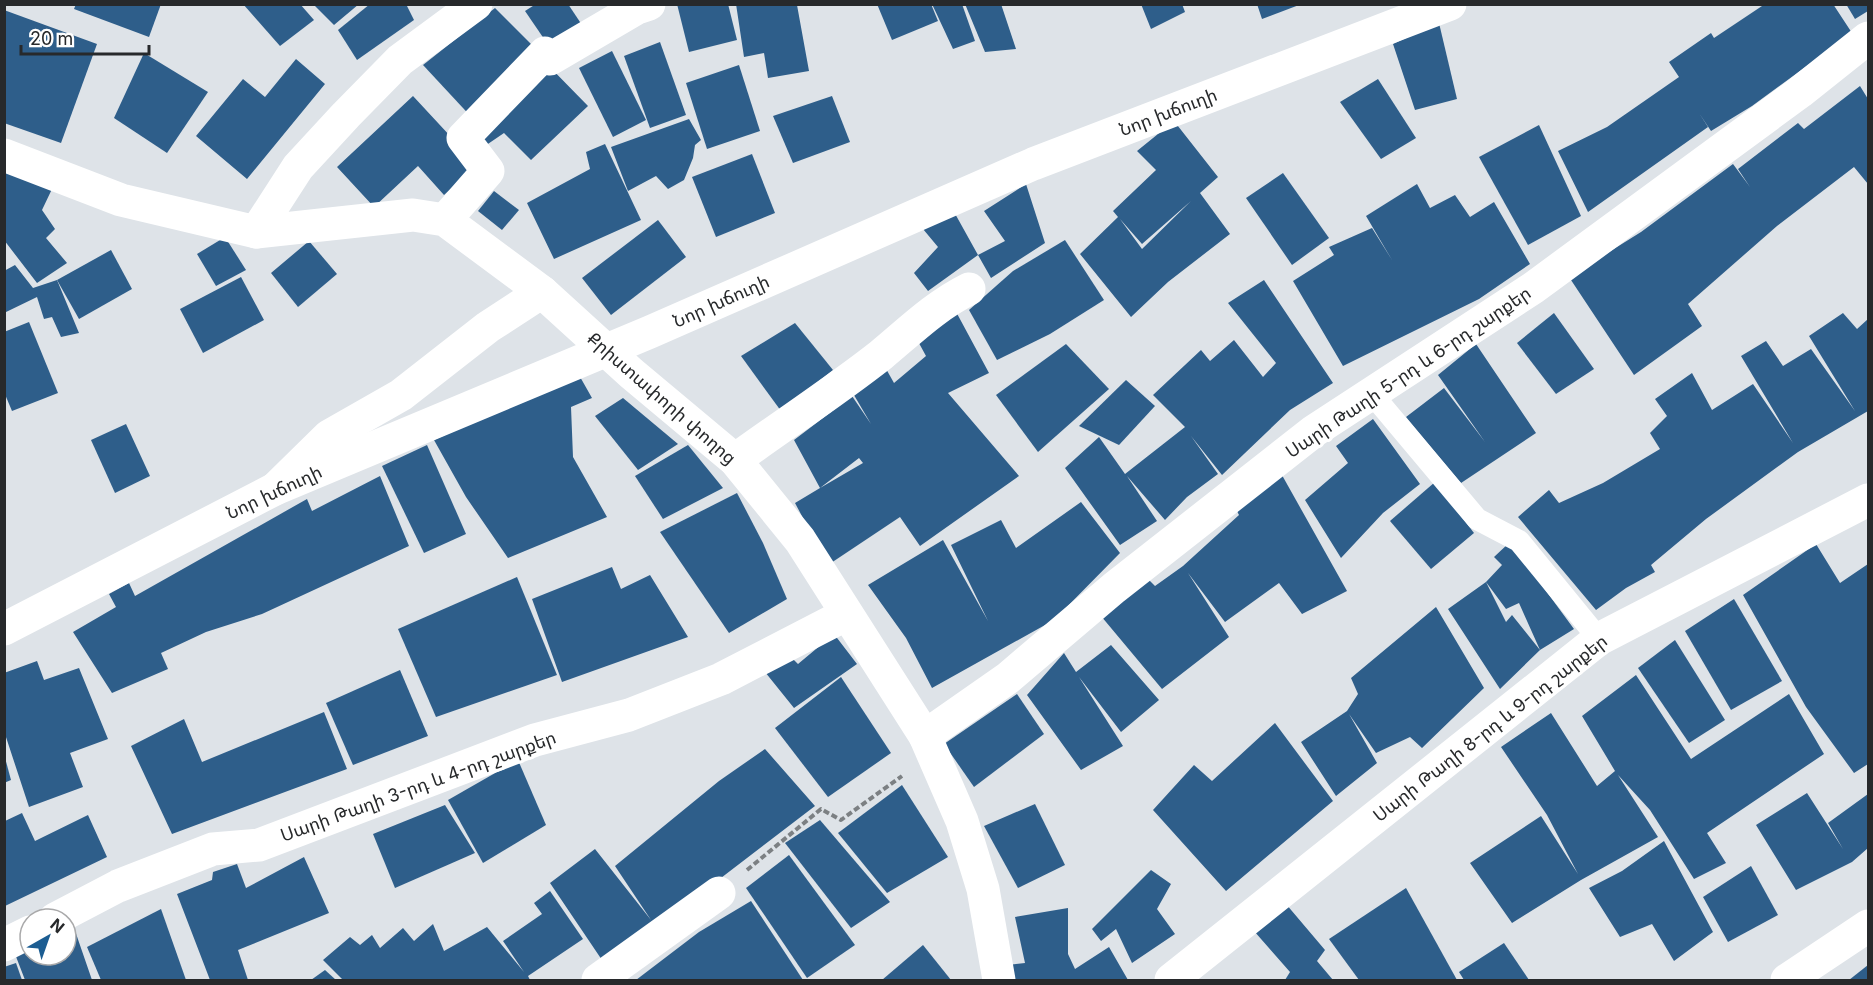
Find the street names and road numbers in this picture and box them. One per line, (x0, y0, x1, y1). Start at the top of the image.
street label: Նոր խճուղի (1116, 84, 1220, 140)
street label: Նոր խճուղի (670, 270, 772, 332)
street label: Սարի Թաղի 5-րդ և 6-րդ շարքեր (1281, 282, 1535, 462)
street label: Քրիստափորի փողոց (583, 328, 741, 468)
street label: Նոր խճուղի (223, 461, 325, 523)
street label: Սարի Թաղի 8-րդ և 9-րդ շարքեր (1369, 630, 1611, 826)
street label: Սարի Թաղի 3-րդ և 4-րդ շարքեր (277, 726, 559, 846)

